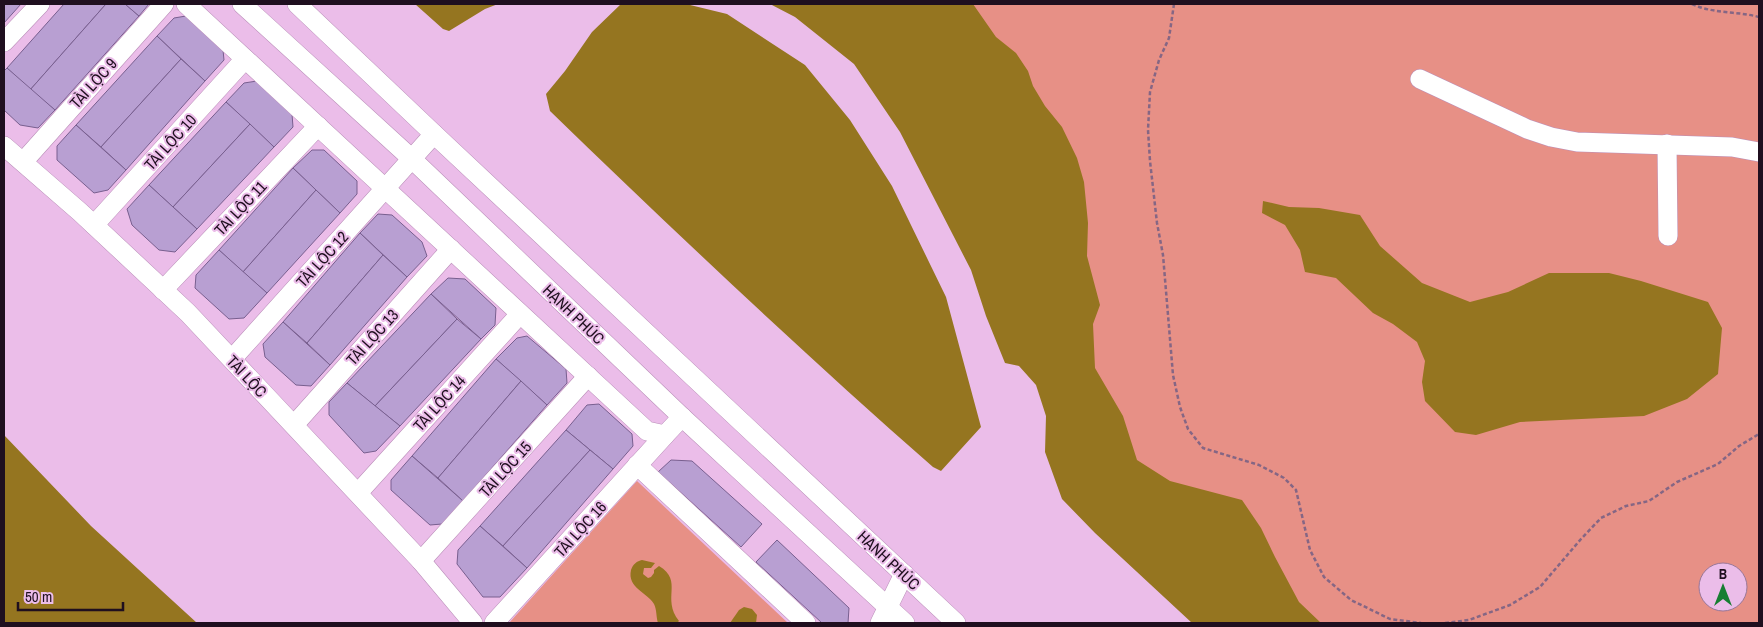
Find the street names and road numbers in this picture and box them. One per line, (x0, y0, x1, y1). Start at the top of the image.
street label: TÀI LỘC 9 (64, 53, 122, 113)
street label: TÀI LỘC 10 (139, 109, 201, 175)
street label: TÀI LỘC 11 (209, 175, 271, 240)
street label: TÀI LỘC 12 (291, 226, 353, 292)
street label: HẠNH PHÚC (538, 279, 610, 349)
street label: TÀI LỘC 13 (341, 304, 403, 370)
street label: TÀI LỘC (222, 350, 272, 402)
street label: TÀI LỘC 14 (408, 370, 470, 436)
street label: TÀI LỘC 15 (474, 436, 536, 502)
street label: TÀI LỘC 16 (549, 496, 611, 562)
street label: HẠNH PHÚC (853, 525, 925, 595)

